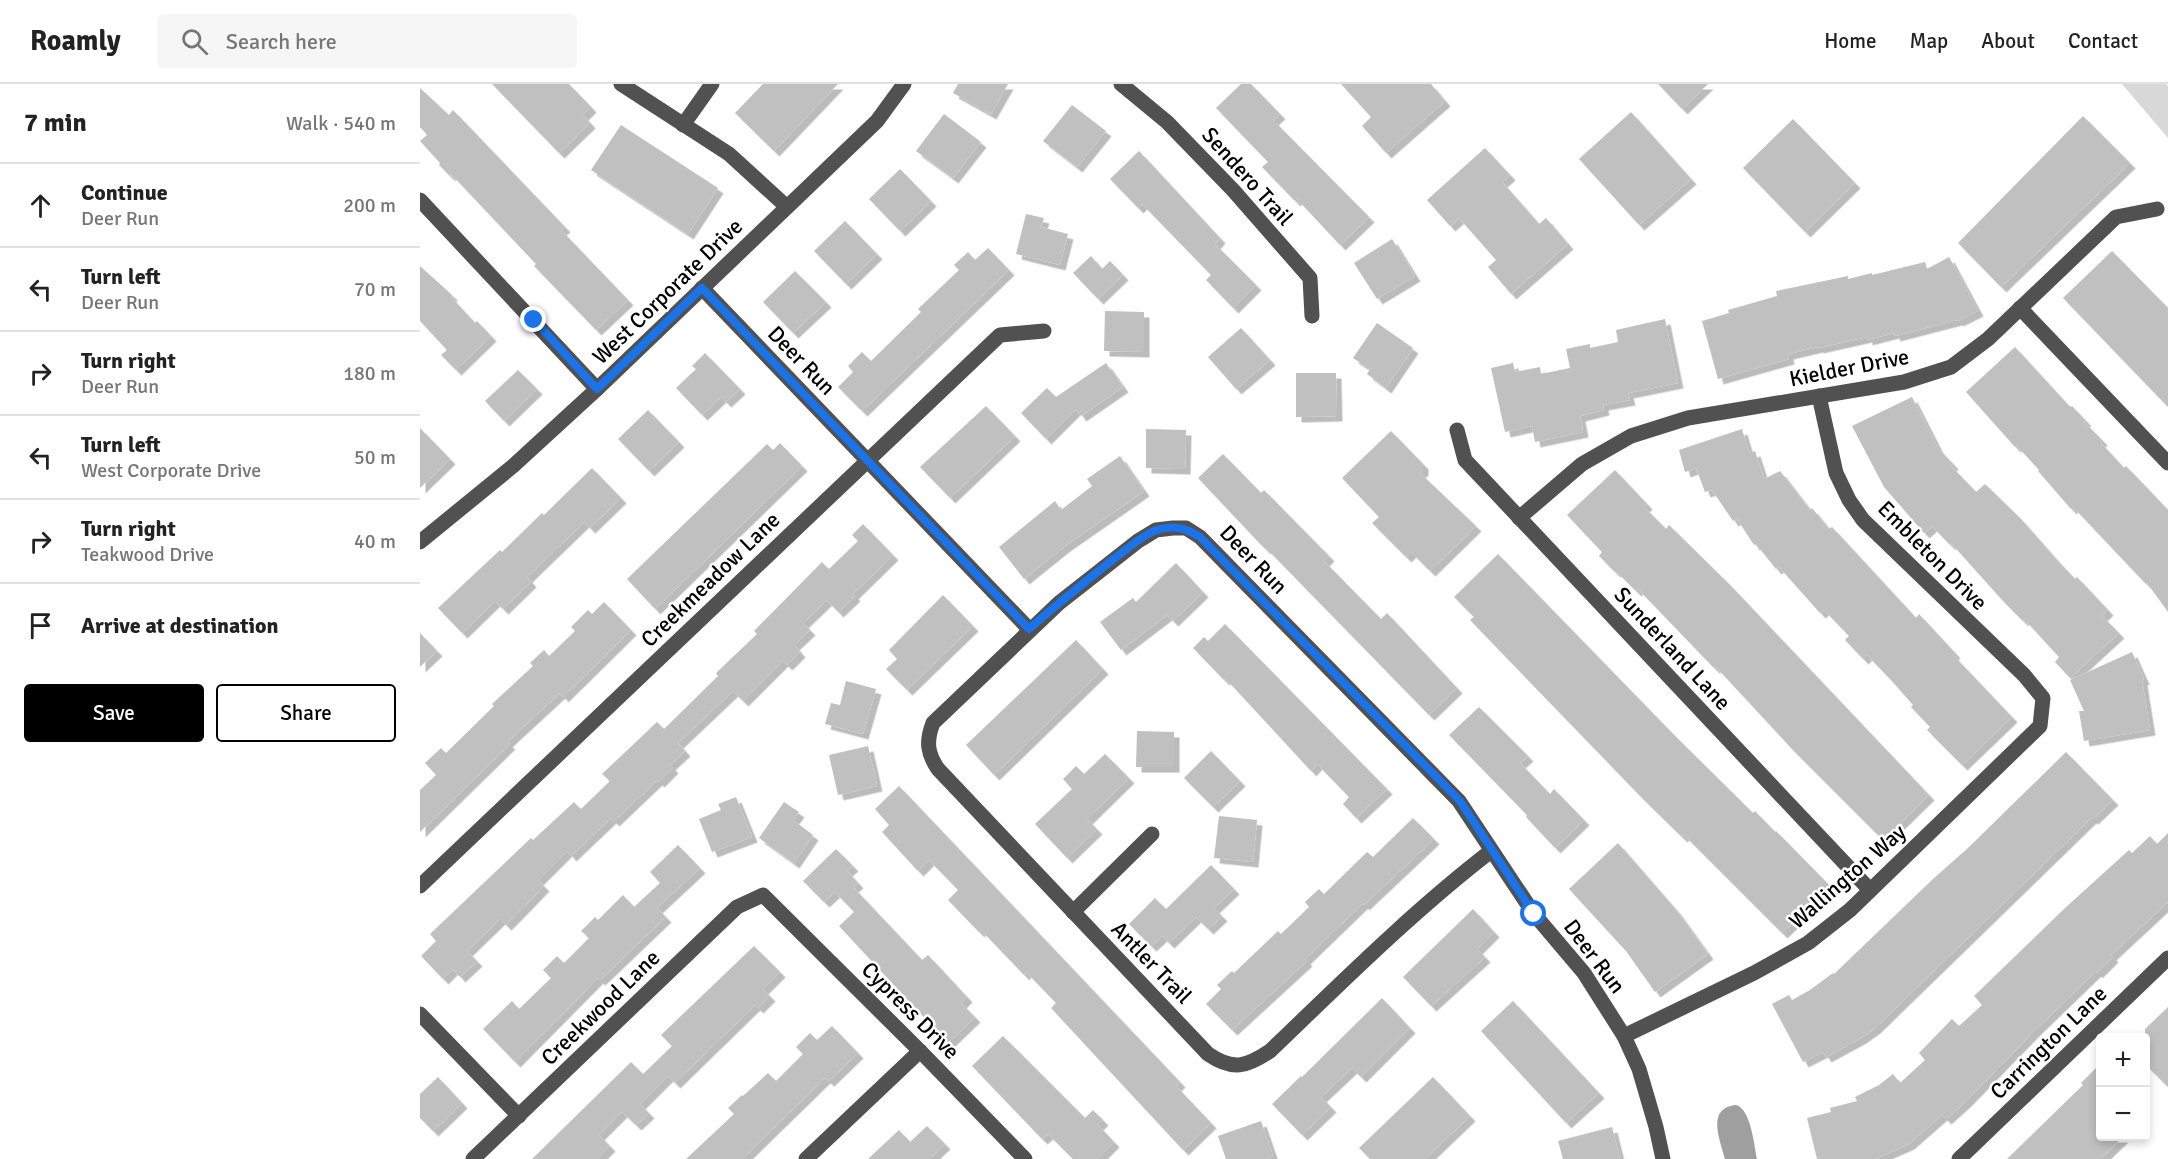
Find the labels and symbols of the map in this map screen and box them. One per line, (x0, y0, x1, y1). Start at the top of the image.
street label: Sendero Trail (1196, 122, 1299, 231)
street label: West Corporate Drive (587, 213, 748, 370)
route end (520, 306, 546, 332)
street label: Deer Run (762, 320, 841, 401)
street label: Kielder Drive (1787, 343, 1911, 392)
street label: Embleton Drive (1872, 495, 1993, 616)
street label: Creekmeadow Lane (635, 506, 785, 653)
street label: Deer Run (1214, 519, 1293, 600)
street label: Sunderland Lane (1609, 581, 1737, 716)
street label: Wallington Way (1783, 818, 1912, 934)
route start (1520, 900, 1546, 926)
street label: Deer Run (1558, 914, 1631, 999)
street label: Antler Trail (1106, 915, 1198, 1009)
street label: Creekwood Lane (535, 944, 665, 1071)
street label: Cypress Drive (856, 956, 965, 1065)
street label: Carrington Lane (1984, 980, 2112, 1105)

